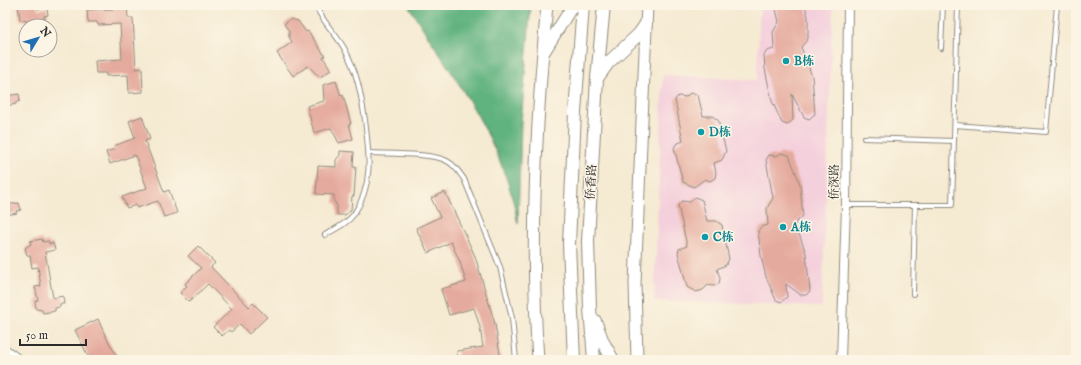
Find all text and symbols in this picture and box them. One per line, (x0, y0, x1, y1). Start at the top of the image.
north arrow (18, 18, 58, 58)
text: N (36, 24, 54, 41)
place label: B栋 (794, 54, 814, 69)
marker: B栋 (781, 56, 791, 66)
place label: D栋 (709, 125, 731, 140)
marker: D栋 (696, 127, 706, 137)
street label: 侨香路 (583, 164, 600, 200)
street label: 侨深路 (827, 164, 842, 200)
place label: A栋 (790, 220, 811, 235)
marker: A栋 (778, 222, 788, 232)
place label: C栋 (713, 230, 734, 245)
marker: C栋 (700, 232, 710, 242)
scale bar (20, 321, 86, 347)
text: 50 m (26, 328, 48, 343)

